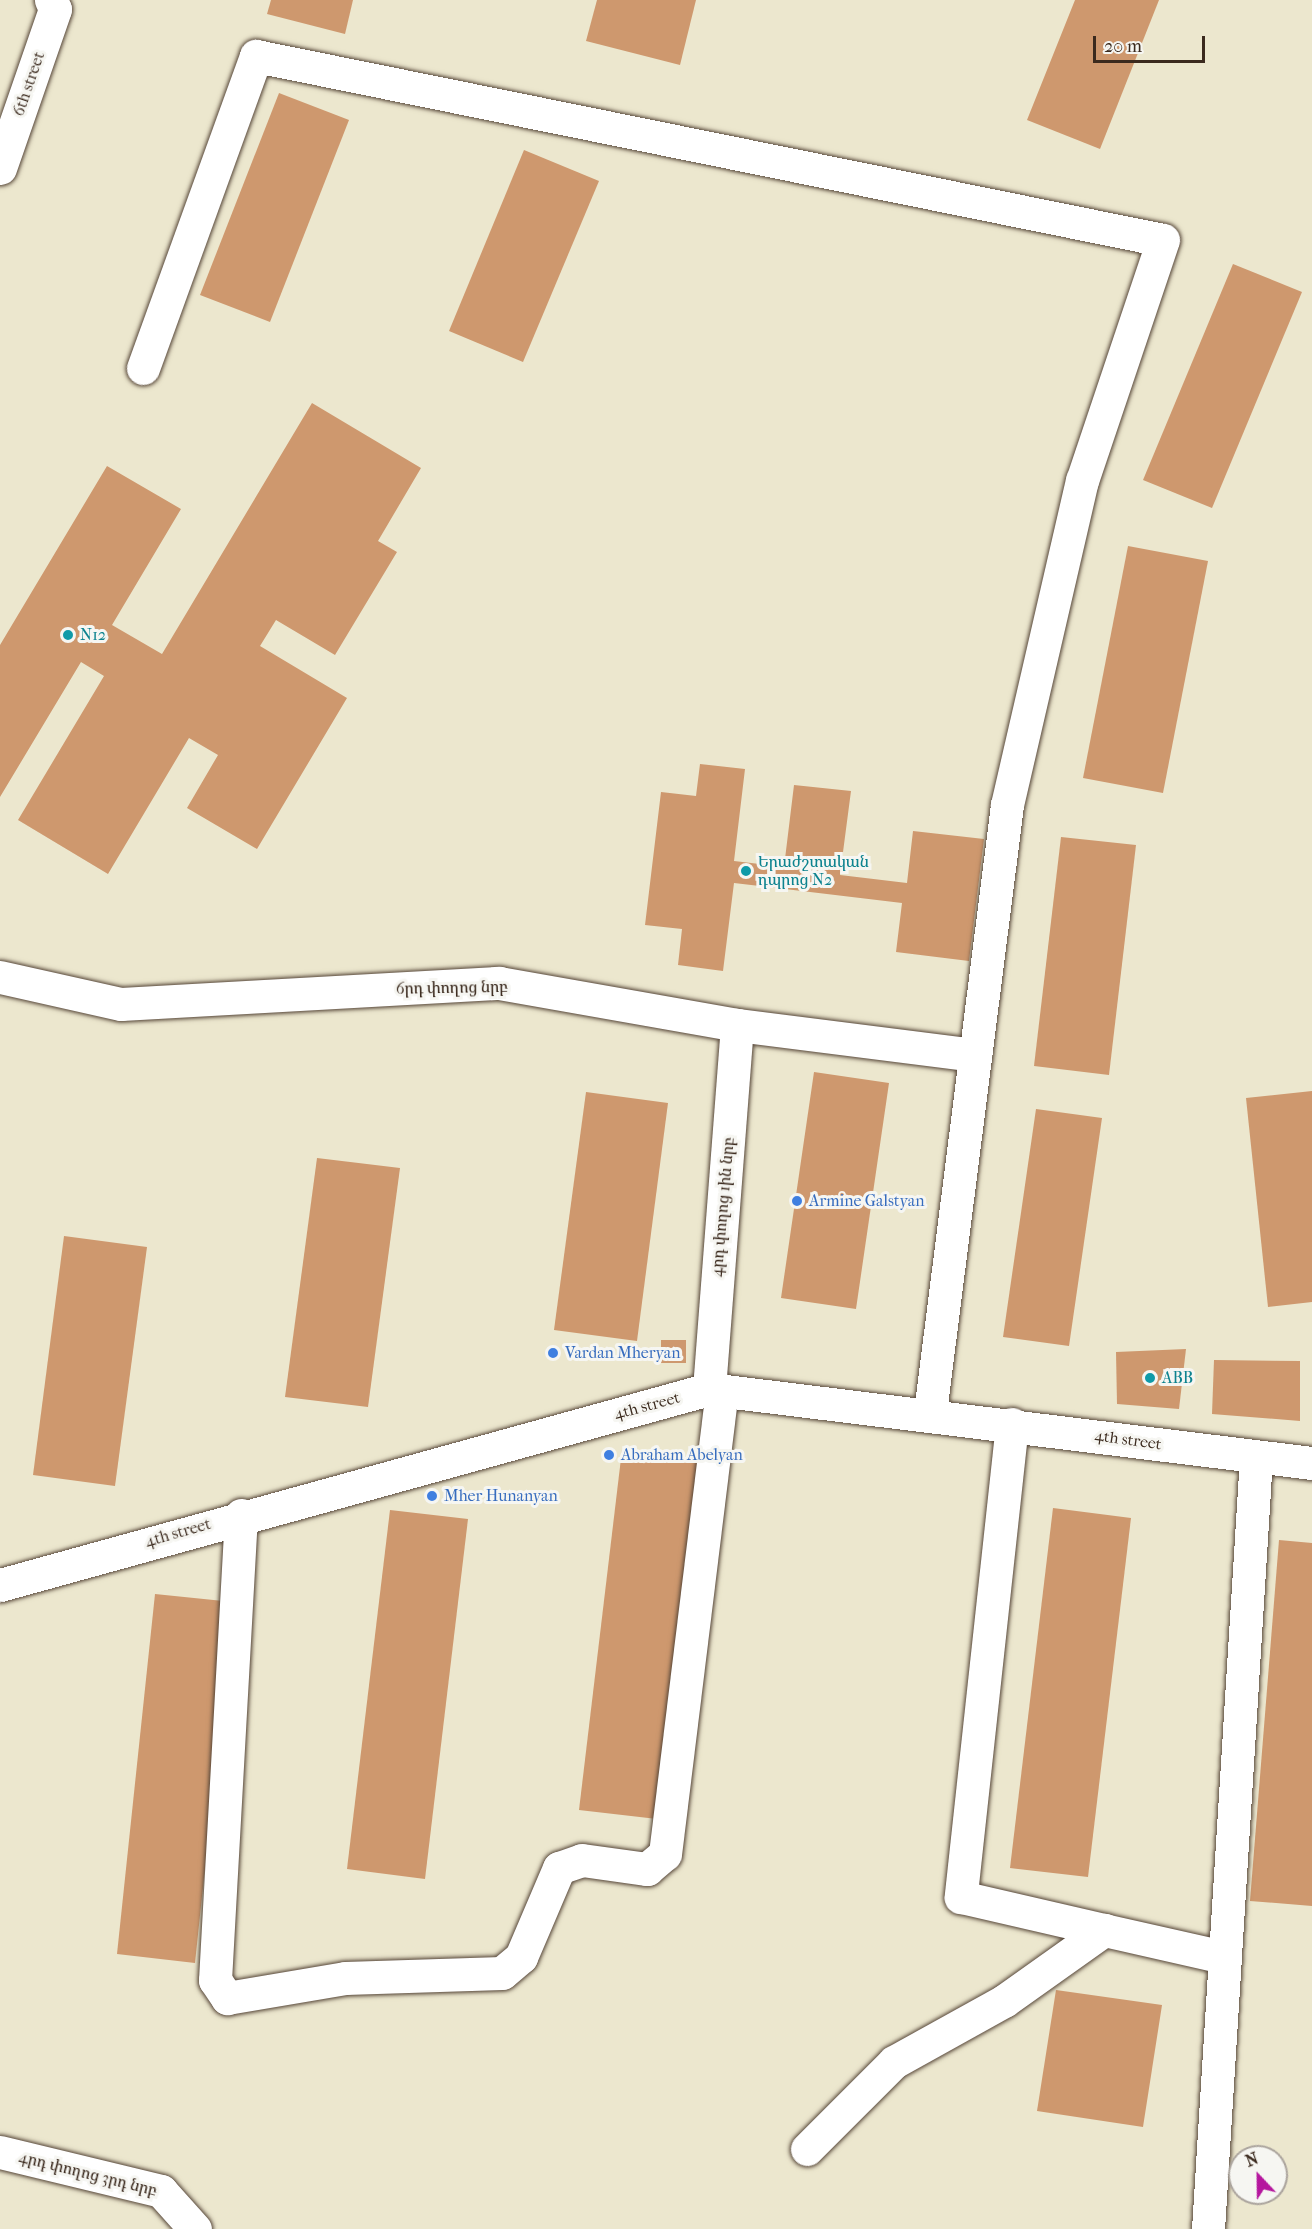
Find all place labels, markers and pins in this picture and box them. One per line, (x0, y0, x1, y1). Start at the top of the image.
place label: N12 (80, 625, 106, 645)
marker: N12 (61, 628, 75, 642)
place label: Երաժշտական դպրոց N2 (758, 852, 869, 890)
marker: Երաժշտական դպրոց N2 (739, 864, 753, 878)
place label: Armine Galstyan (809, 1191, 925, 1211)
marker: Armine Galstyan (790, 1194, 804, 1208)
place label: Vardan Mheryan (565, 1343, 681, 1363)
marker: Vardan Mheryan (546, 1346, 560, 1360)
place label: ABB (1162, 1368, 1193, 1388)
marker: ABB (1143, 1371, 1157, 1385)
place label: Abraham Abelyan (621, 1445, 743, 1465)
marker: Abraham Abelyan (602, 1448, 616, 1462)
place label: Mher Hunanyan (444, 1486, 558, 1506)
marker: Mher Hunanyan (425, 1489, 439, 1503)

